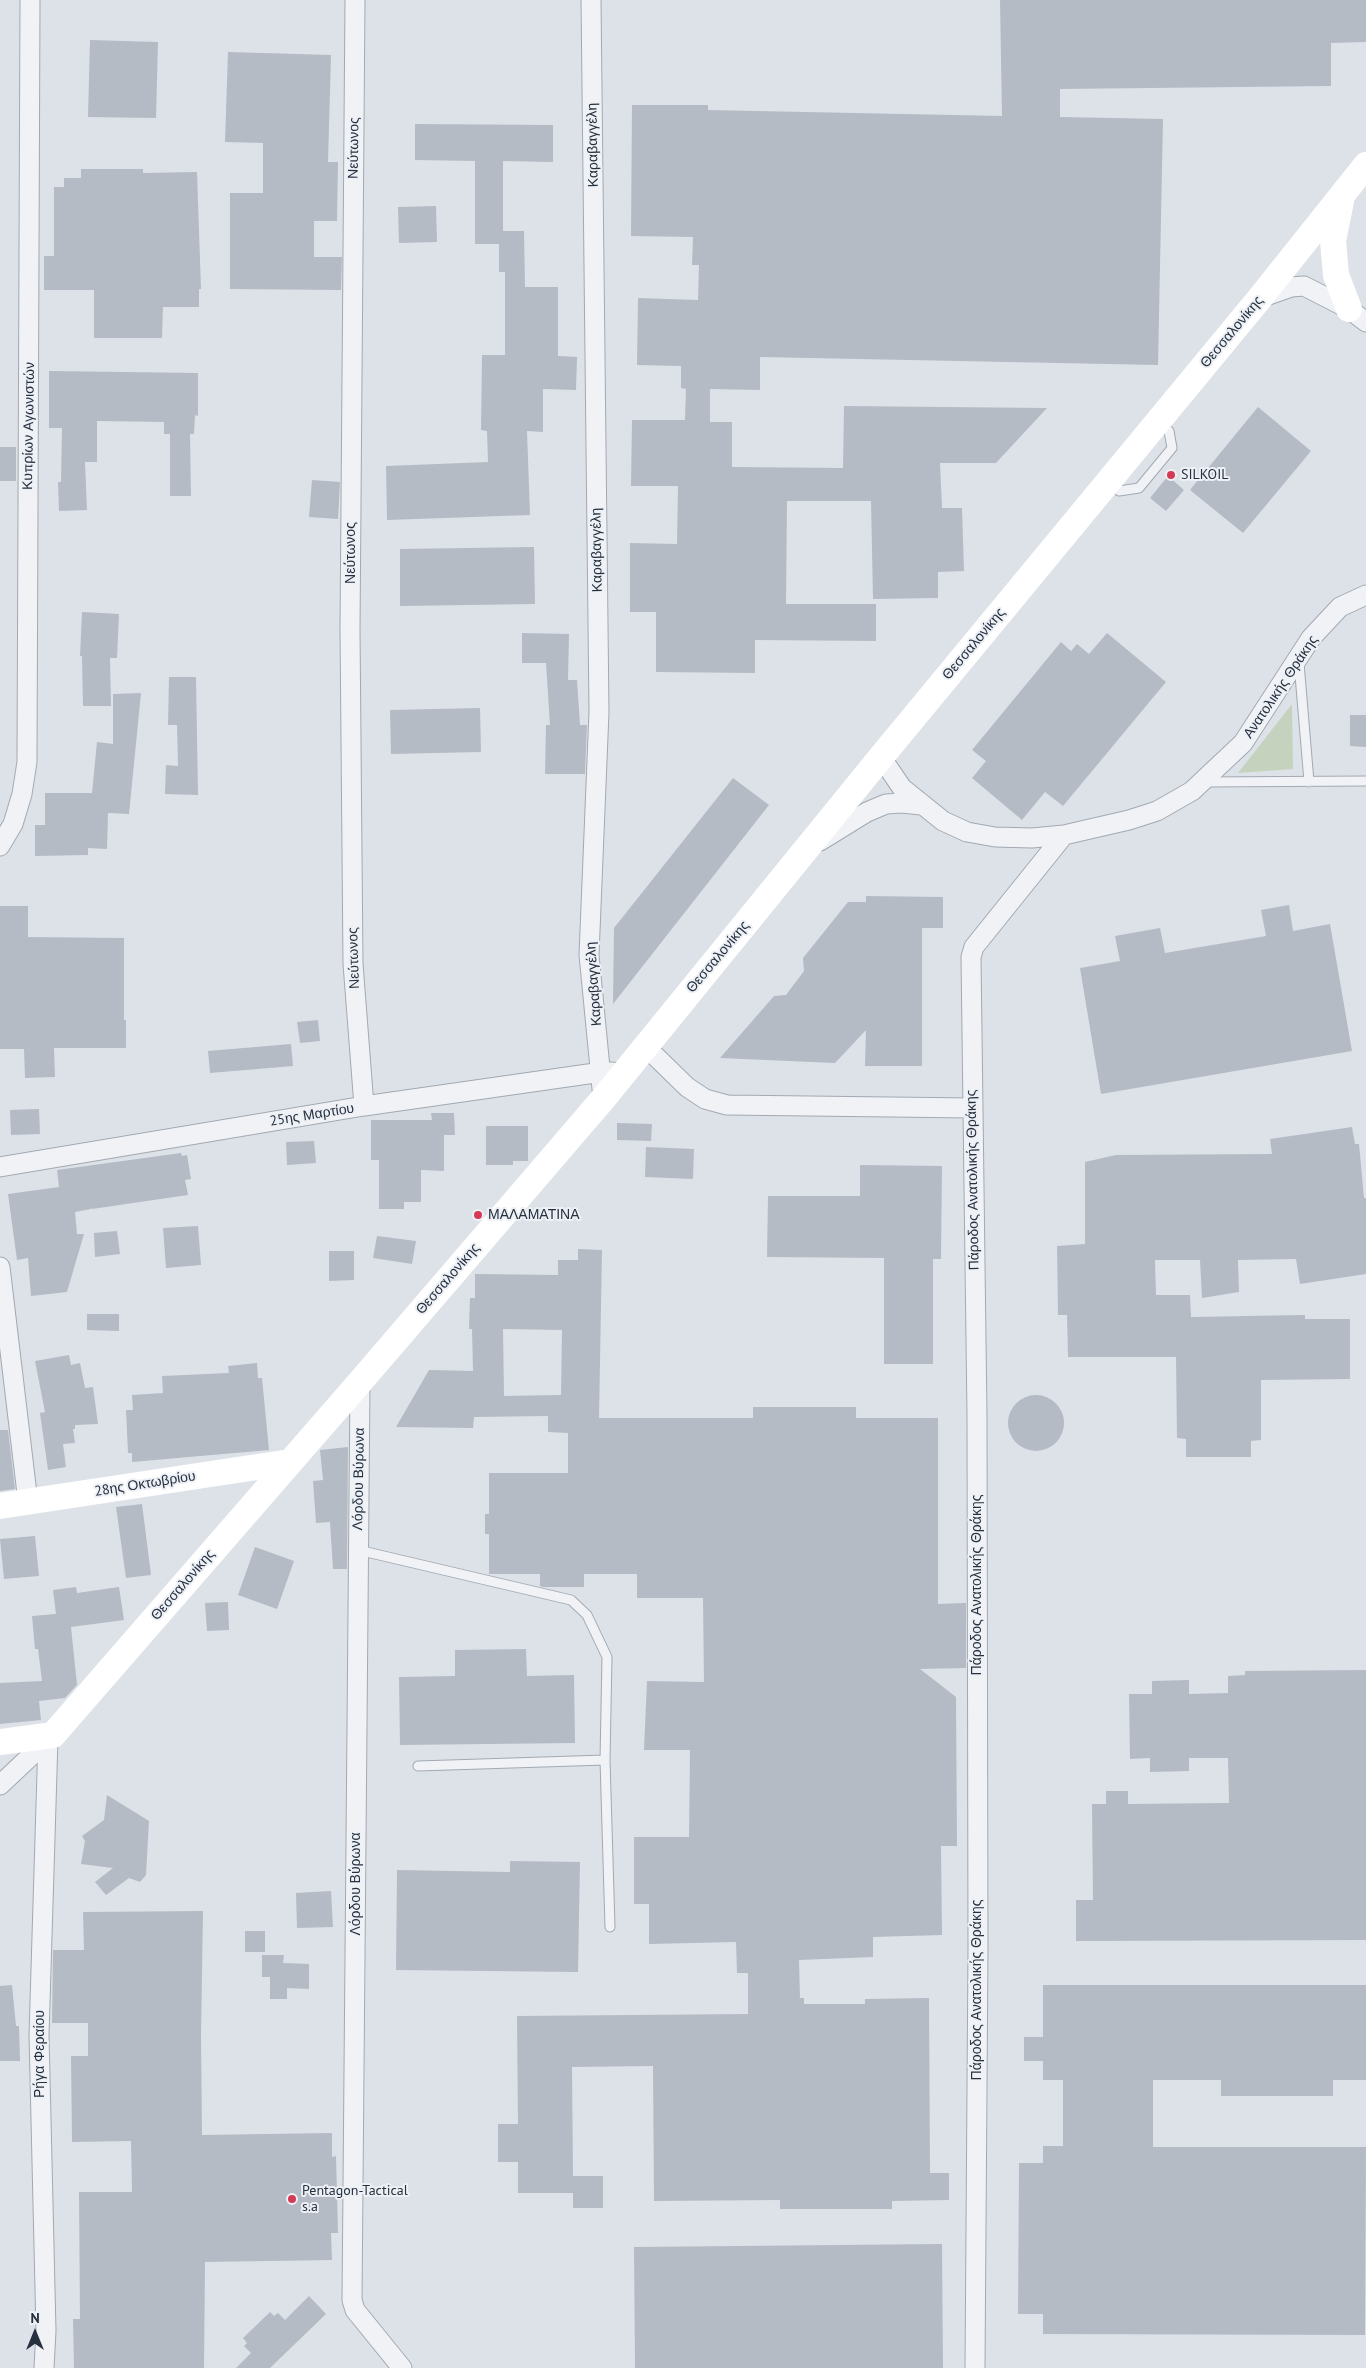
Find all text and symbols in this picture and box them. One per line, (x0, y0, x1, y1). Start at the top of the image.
street label: Καραβαγγέλη (584, 103, 602, 187)
street label: Νεύτωνος (345, 117, 363, 179)
street label: Θεσσαλονίκης (1197, 293, 1267, 371)
street label: Κυπρίων Αγωνιστών (19, 362, 39, 490)
place label: SILKOIL (1181, 467, 1228, 483)
marker: SILKOIL (1165, 469, 1177, 481)
street label: Καραβαγγέλη (588, 508, 606, 592)
street label: Νεύτωνος (343, 522, 359, 584)
street label: Θεσσαλονίκης (939, 605, 1009, 683)
street label: Ανατολικής Θράκης (1240, 632, 1322, 742)
street label: Θεσσαλονίκης (683, 918, 753, 996)
street label: Νεύτωνος (345, 927, 363, 989)
street label: Καραβαγγέλη (583, 941, 605, 1027)
street label: Πάροδος Ανατολικής Θράκης (963, 1089, 983, 1271)
street label: 25ης Μαρτίου (269, 1100, 355, 1130)
place label: ΜΑΛΑΜΑΤΙΝΑ (488, 1207, 580, 1223)
marker: ΜΑΛΑΜΑΤΙΝΑ (472, 1209, 484, 1221)
street label: Θεσσαλονίκης (413, 1240, 483, 1318)
street label: Λόρδου Βύρωνα (350, 1427, 368, 1531)
street label: 28ης Οκτωβρίου (93, 1468, 197, 1500)
street label: Πάροδος Ανατολικής Θράκης (969, 1495, 985, 1675)
street label: Θεσσαλονίκης (148, 1546, 218, 1624)
street label: Λόρδου Βύρωνα (348, 1832, 364, 1936)
street label: Πάροδος Ανατολικής Θράκης (969, 1900, 985, 2080)
street label: Ρήγα Φεραίου (32, 2010, 48, 2098)
place label: Pentagon-Tactical s.a (302, 2183, 408, 2216)
marker: Pentagon-Tactical s.a (286, 2193, 298, 2205)
north arrow (10, 2308, 60, 2358)
text: N (30, 2309, 40, 2327)

